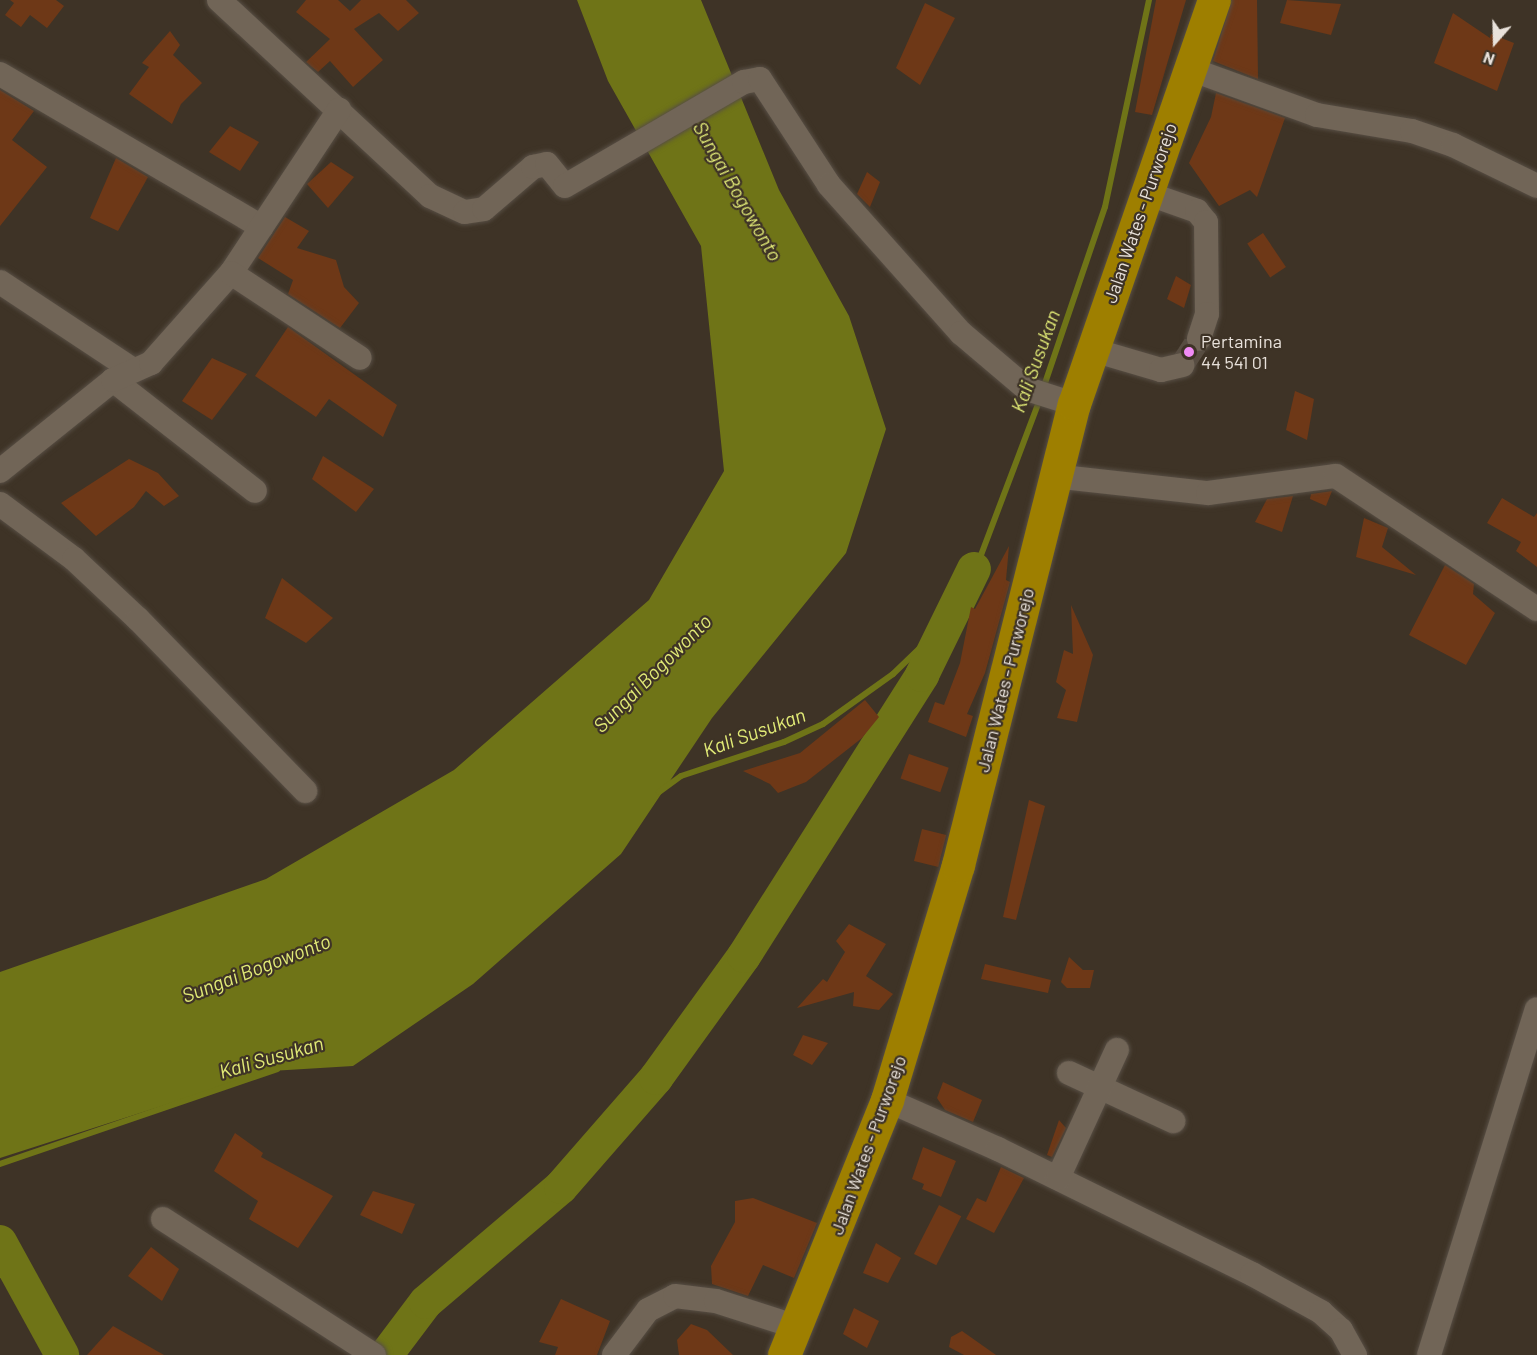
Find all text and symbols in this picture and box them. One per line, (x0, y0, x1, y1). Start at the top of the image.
north arrow (1465, 12, 1525, 72)
text: N (1480, 49, 1497, 70)
water label: Sungai Bogowonto (688, 117, 788, 265)
street label: Jalan Wates - Purworejo (1099, 120, 1181, 306)
water label: Kali Susukan (1005, 306, 1065, 416)
place label: Pertamina 44 541 01 (1201, 331, 1282, 374)
marker: Pertamina 44 541 01 (1182, 345, 1196, 359)
street label: Jalan Wates - Purworejo (972, 586, 1038, 774)
water label: Sungai Bogowonto (588, 609, 716, 737)
water label: Kali Susukan (699, 702, 809, 762)
water label: Sungai Bogowonto (178, 929, 334, 1007)
water label: Kali Susukan (216, 1031, 326, 1083)
street label: Jalan Wates - Purworejo (826, 1052, 910, 1238)

